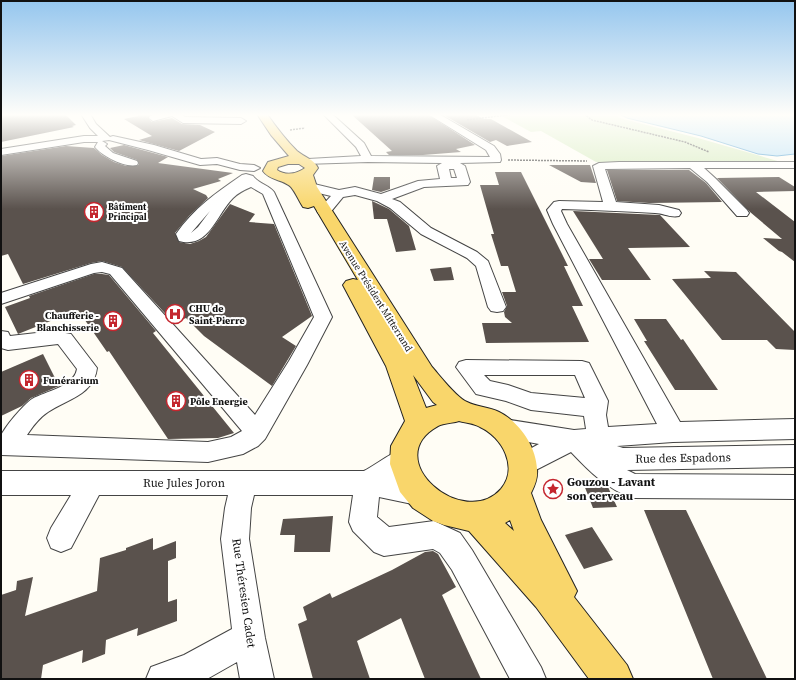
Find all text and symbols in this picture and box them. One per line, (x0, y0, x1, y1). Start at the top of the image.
building icon: Bâtiment Principal (83, 201, 105, 223)
place label: Bâtiment Principal (108, 201, 147, 223)
street label: Avenue Président Mitterrand (336, 238, 416, 354)
place label: CHU de Saint-Pierre (189, 302, 245, 327)
hospital icon: CHU de Saint-Pierre (164, 303, 186, 325)
place label: Chaufferie - Blanchisserie (36, 309, 99, 334)
building icon: Chaufferie - Blanchisserie (102, 310, 124, 332)
building icon: Funérarium (18, 369, 40, 391)
place label: Funérarium (43, 374, 99, 387)
building icon: Pôle Energie (165, 390, 187, 412)
place label: Pôle Energie (190, 395, 248, 408)
street label: Rue des Espadons (635, 449, 731, 467)
place label: Gouzou - Lavant son cerveau (567, 474, 656, 504)
street label: Rue Jules Joron (143, 475, 225, 491)
place icon: Gouzou - Lavant son cerveau (542, 478, 564, 500)
street label: Rue Théresien Cadet (228, 537, 260, 649)

